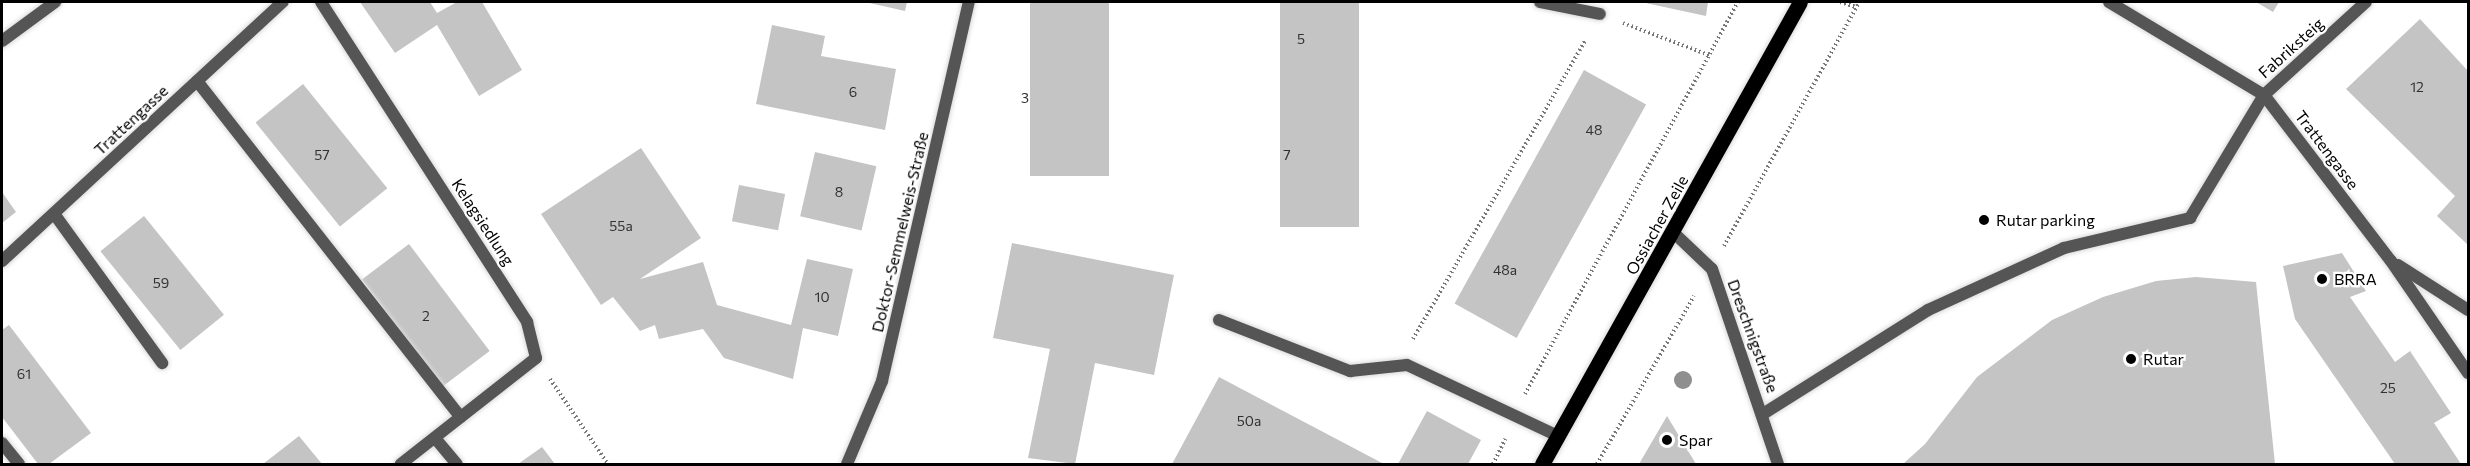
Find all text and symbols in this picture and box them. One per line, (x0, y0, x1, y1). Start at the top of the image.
street label: Fabriksteig (2255, 14, 2327, 82)
house number: 5 (1297, 31, 1305, 47)
house number: 12 (2410, 79, 2424, 95)
street label: Trattengasse (90, 81, 172, 159)
house number: 6 (849, 84, 857, 100)
house number: 3 (1021, 90, 1029, 106)
street label: Trattengasse (2291, 107, 2363, 193)
house number: 48 (1586, 122, 1602, 138)
street label: Doktor-Semmelweis-Straße (868, 130, 932, 334)
house number: 57 (314, 147, 330, 163)
house number: 7 (1283, 147, 1291, 163)
street label: Ossiacher Zeile (1622, 172, 1692, 278)
street label: Kelagsiedlung (448, 175, 518, 269)
house number: 8 (835, 184, 843, 200)
place label: Rutar parking (1996, 210, 2095, 230)
marker: Rutar parking (1977, 213, 1991, 227)
house number: 55a (609, 218, 633, 234)
house number: 48a (1493, 262, 1517, 278)
place label: BRRA (2334, 269, 2377, 289)
marker: BRRA (2315, 272, 2329, 286)
house number: 59 (153, 275, 169, 291)
street label: Dreschnigstraße (1724, 277, 1782, 395)
house number: 10 (814, 289, 830, 305)
house number: 2 (422, 308, 430, 324)
place label: Rutar (2143, 349, 2184, 369)
marker: Rutar (2124, 352, 2138, 366)
house number: 61 (17, 366, 31, 382)
house number: 25 (2380, 380, 2396, 396)
house number: 50a (1237, 413, 1261, 429)
place label: Spar (1679, 430, 1713, 450)
marker: Spar (1660, 433, 1674, 447)

